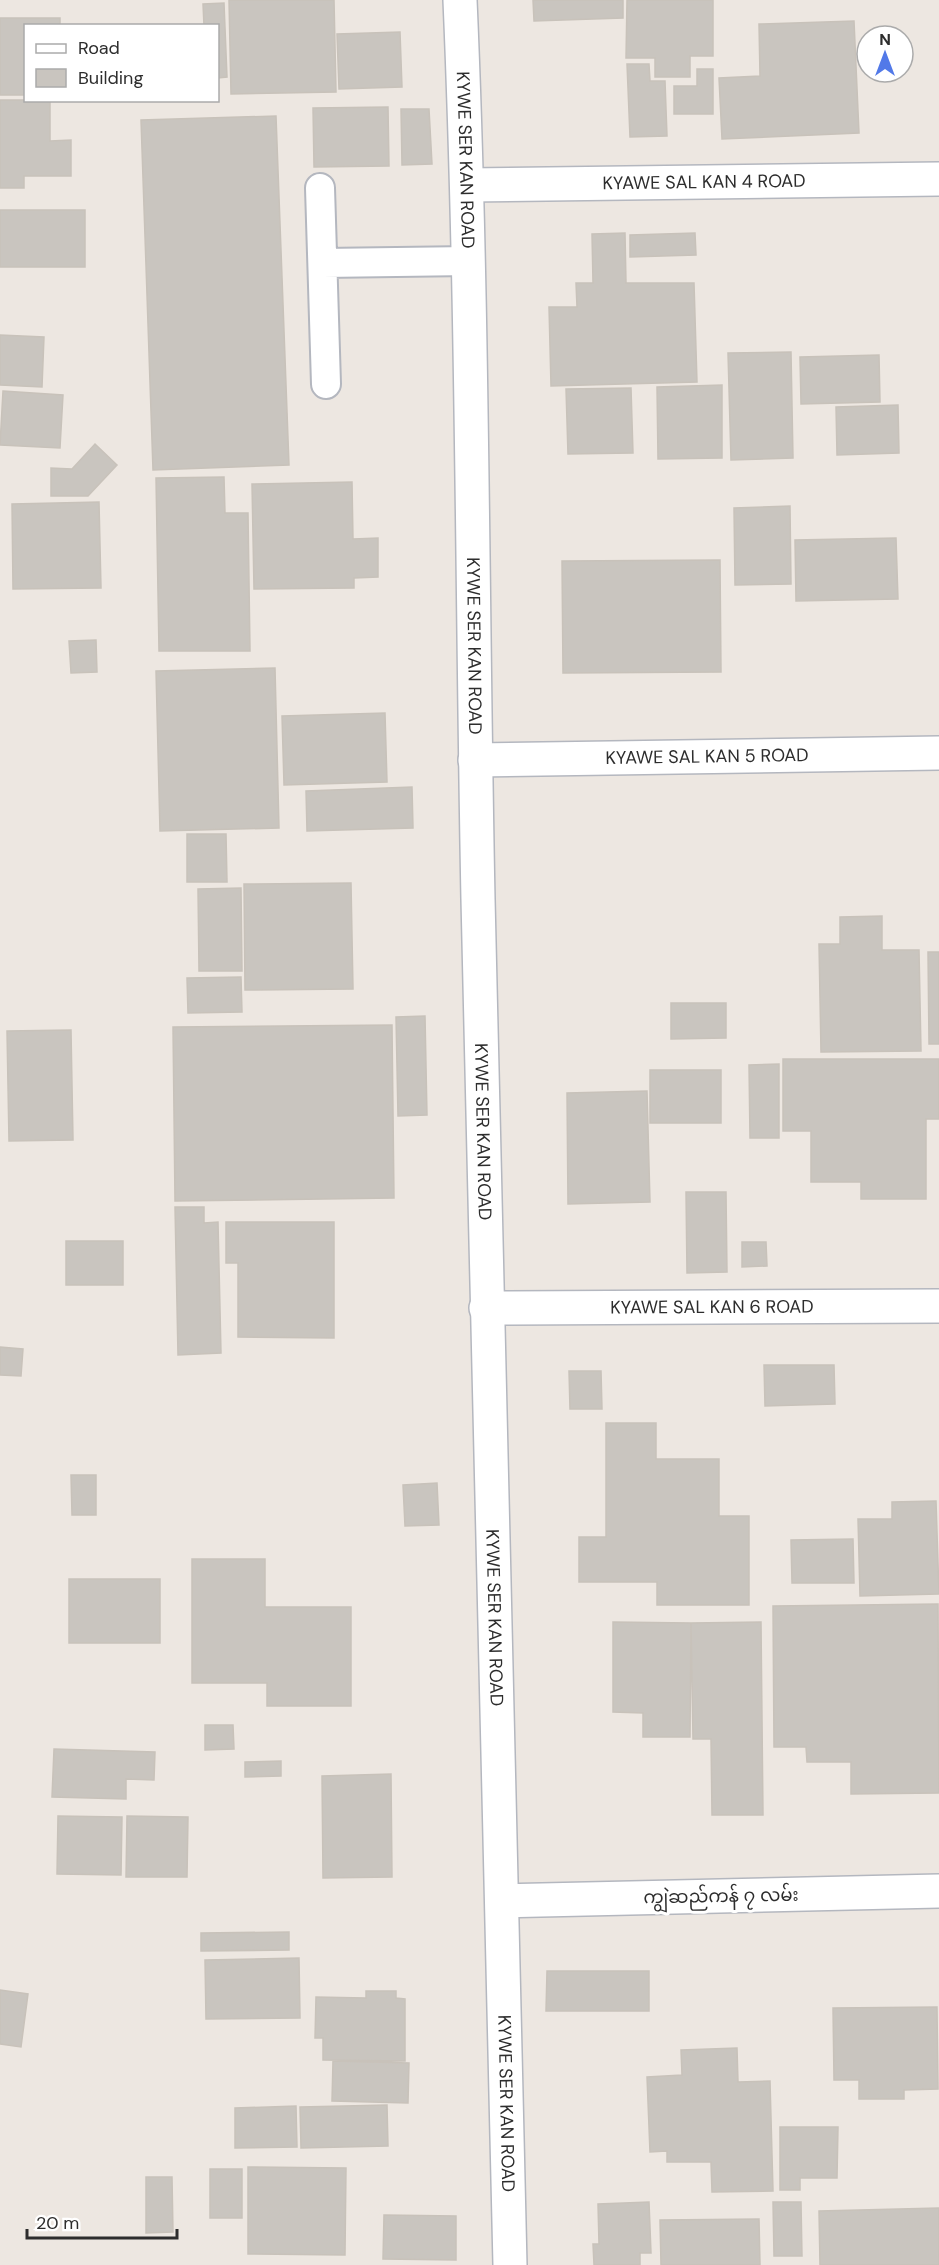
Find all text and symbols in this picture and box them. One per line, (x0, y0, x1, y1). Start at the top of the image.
legend (24, 24, 219, 102)
north arrow (855, 24, 915, 84)
text: N (879, 29, 891, 50)
text: Road (78, 36, 120, 60)
text: Building (78, 66, 143, 90)
street label: KYWE SER KAN ROAD (451, 71, 480, 249)
street label: KYAWE SAL KAN 4 ROAD (602, 169, 806, 195)
street label: KYWE SER KAN ROAD (461, 557, 487, 735)
street label: KYAWE SAL KAN 5 ROAD (605, 743, 809, 770)
street label: KYWE SER KAN ROAD (469, 1043, 497, 1221)
street label: KYAWE SAL KAN 6 ROAD (610, 1295, 814, 1319)
street label: KYWE SER KAN ROAD (480, 1529, 509, 1707)
street label: ကျွဲဆည်ကန် ၇ လမ်း (643, 1882, 799, 1914)
street label: KYWE SER KAN ROAD (492, 2015, 520, 2192)
scale bar (27, 2202, 177, 2240)
text: 20 m (36, 2211, 79, 2235)

